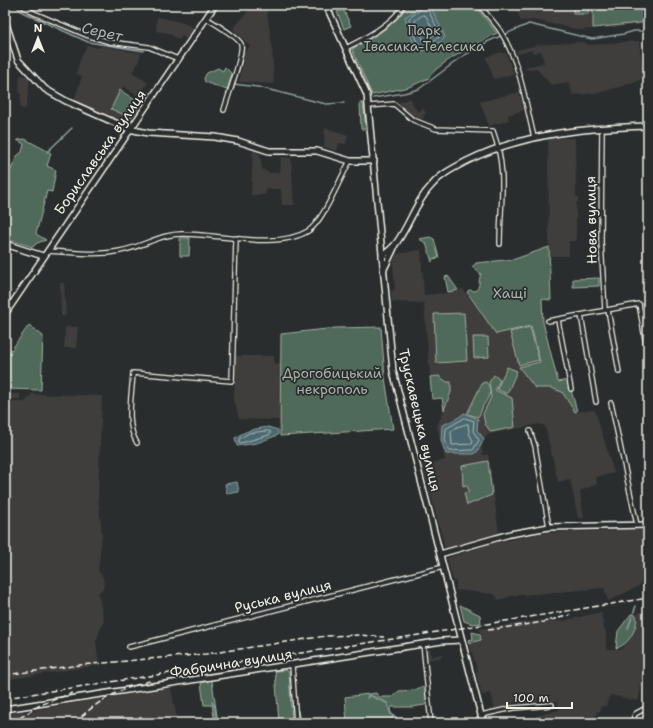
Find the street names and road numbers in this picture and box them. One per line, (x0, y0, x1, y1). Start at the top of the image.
street label: Бориславська вулиця (50, 86, 150, 218)
street label: Нова вулиця (581, 176, 601, 264)
street label: Трускавецька вулиця (395, 347, 445, 493)
street label: Руська вулиця (233, 575, 333, 617)
street label: Фабрична вулиця (169, 644, 293, 682)

